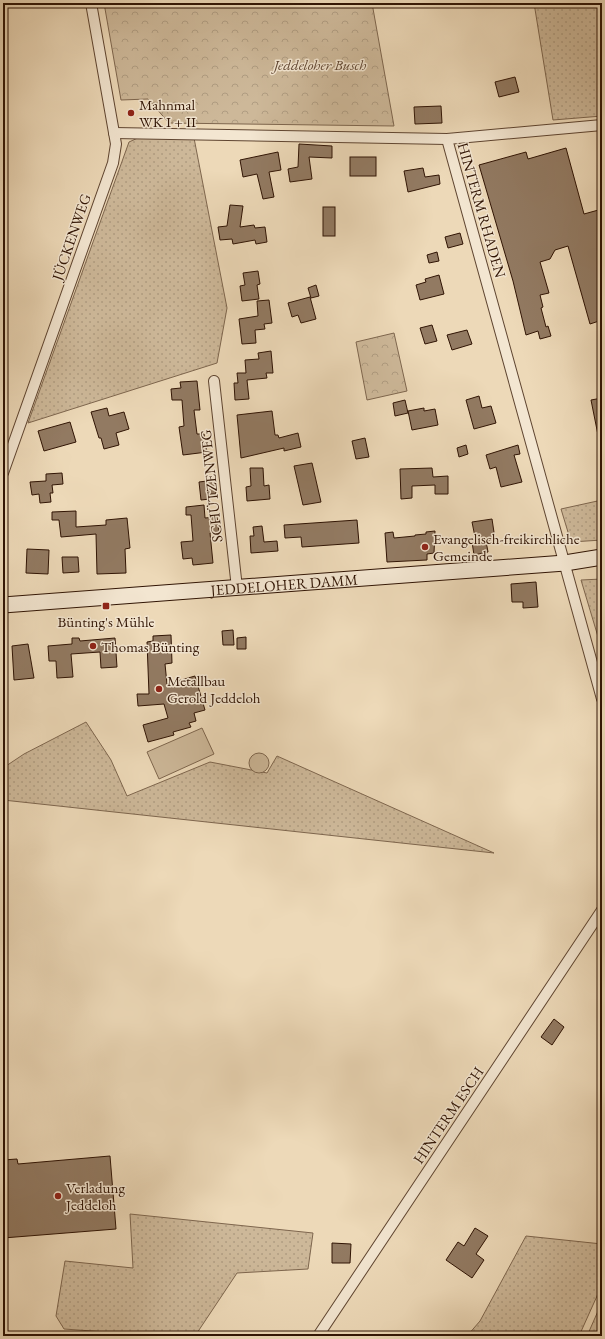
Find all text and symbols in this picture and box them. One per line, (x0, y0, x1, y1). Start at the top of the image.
park label: Jeddeloher Busch (271, 55, 367, 74)
place label: Mahnmal WK I + II (139, 95, 196, 131)
marker: Mahnmal WK I + II (126, 108, 136, 118)
street label: HINTERM RHADEN (454, 140, 510, 280)
street label: JÜCKENWEG (47, 191, 95, 285)
street label: SCHÜTZENWEG (196, 429, 226, 543)
place label: Evangelisch-freikirchliche Gemeinde (433, 529, 580, 565)
marker: Evangelisch-freikirchliche Gemeinde (420, 542, 430, 552)
street label: JEDDELOHER DAMM (208, 569, 358, 599)
marker: Bünting's Mühle (101, 601, 111, 611)
place label: Bünting's Mühle (58, 612, 155, 631)
place label: Thomas Bünting (101, 637, 200, 656)
marker: Thomas Bünting (88, 641, 98, 651)
place label: Metallbau Gerold Jeddeloh (167, 671, 261, 707)
marker: Metallbau Gerold Jeddeloh (154, 684, 164, 694)
street label: HINTERM ESCH (409, 1063, 487, 1167)
place label: Verladung Jeddeloh (64, 1178, 125, 1214)
marker: Verladung Jeddeloh (53, 1191, 63, 1201)

